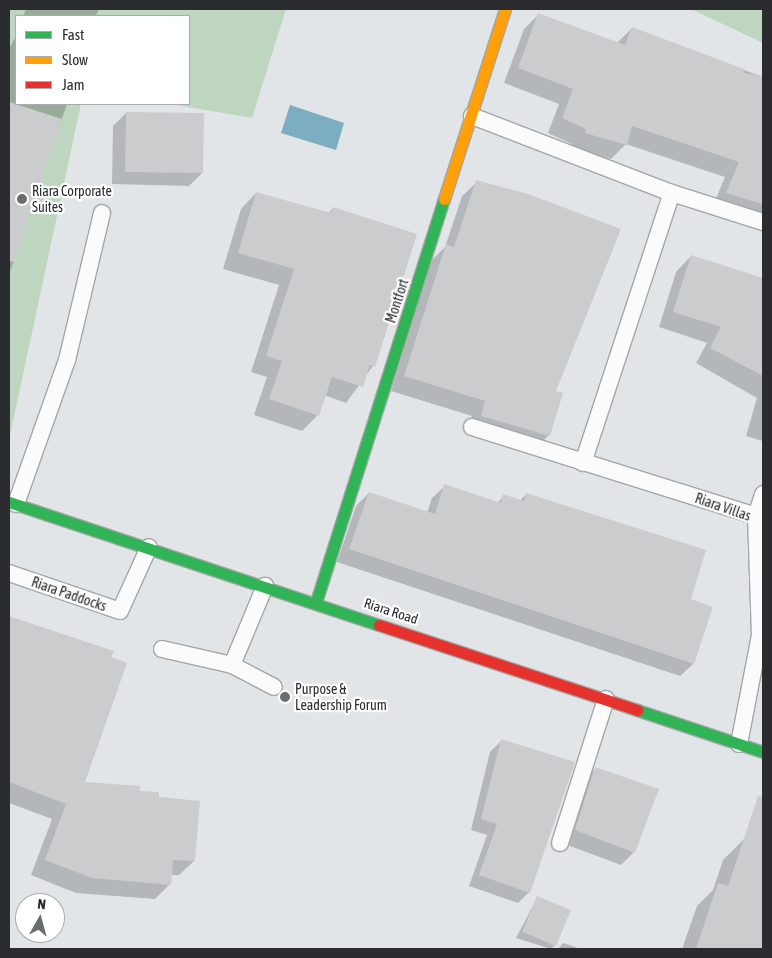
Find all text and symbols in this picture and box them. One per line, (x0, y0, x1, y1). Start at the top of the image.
legend (15, 15, 190, 105)
text: Fast (62, 26, 84, 43)
text: Slow (62, 51, 88, 68)
text: Jam (62, 76, 85, 93)
place label: Riara Corporate Suites (32, 183, 112, 216)
marker: Riara Corporate Suites (16, 193, 28, 205)
street label: Montfort (382, 277, 412, 325)
street label: Riara Villas (693, 490, 753, 524)
street label: Riara Paddocks (29, 573, 109, 615)
street label: Riara Road (362, 594, 420, 628)
place label: Purpose & Leadership Forum (295, 681, 387, 714)
marker: Purpose & Leadership Forum (279, 691, 291, 703)
north arrow (15, 893, 65, 943)
text: N (37, 896, 47, 913)

